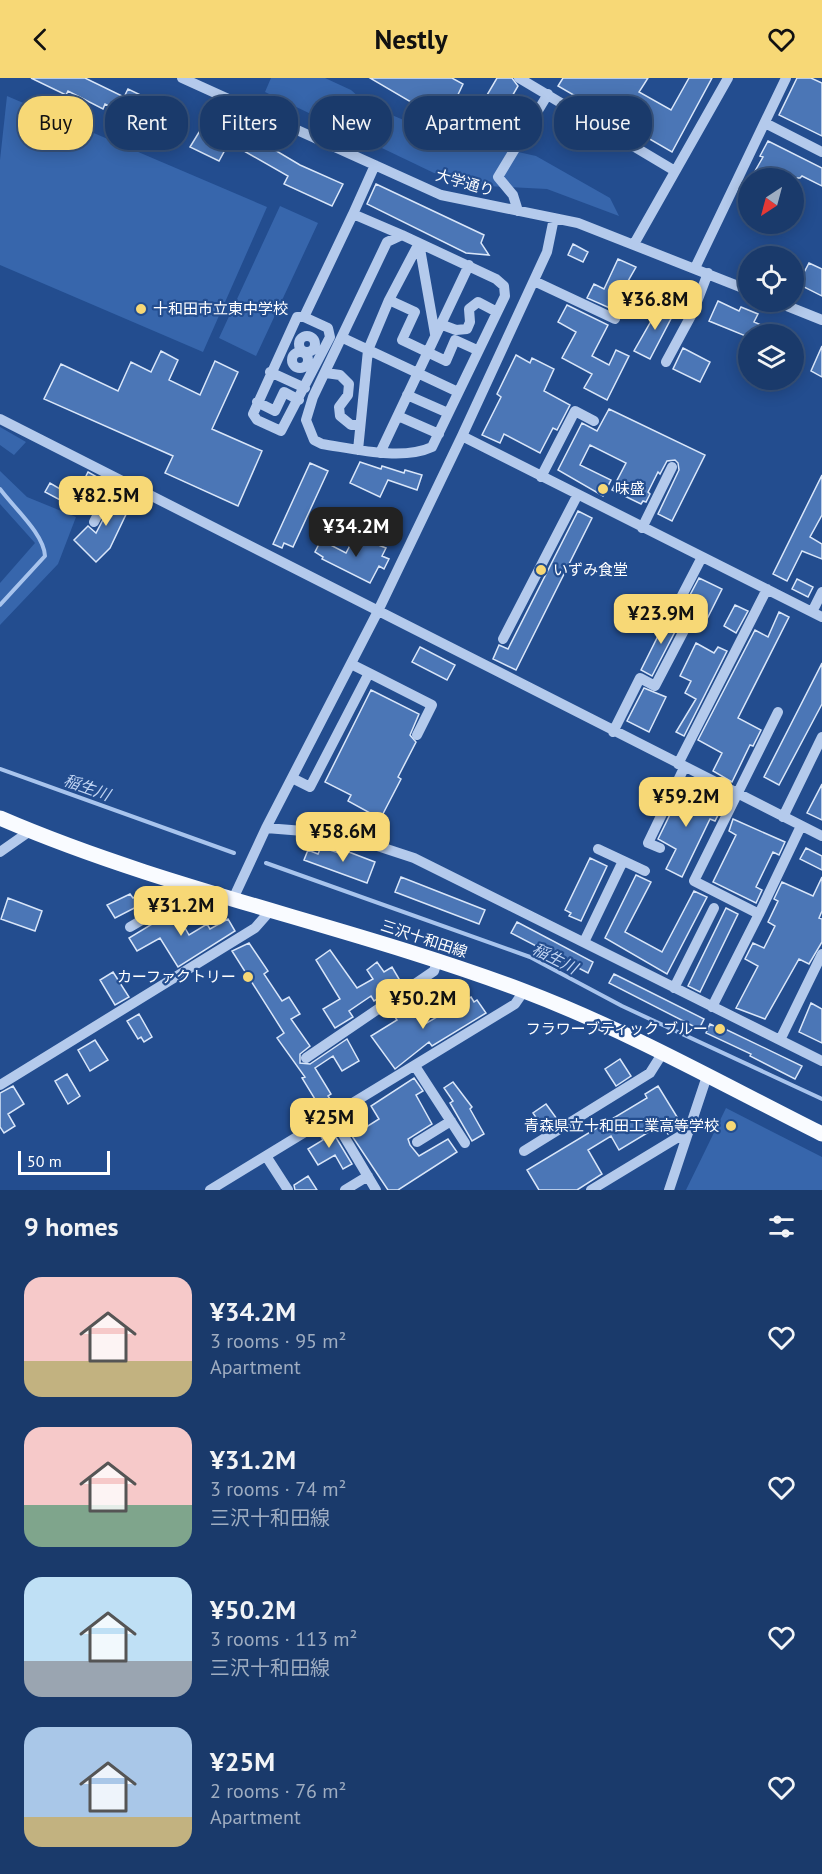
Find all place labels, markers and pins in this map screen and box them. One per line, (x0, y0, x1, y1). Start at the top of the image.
pin: ¥36.8M (606, 280, 704, 331)
place label: 十和田市立東中学校 (153, 299, 288, 318)
marker: 十和田市立東中学校 (134, 302, 148, 316)
pin: ¥82.5M (57, 476, 155, 527)
place label: 味盛 (615, 479, 645, 498)
marker: 味盛 (596, 482, 610, 496)
pin: ¥34.2M (307, 507, 405, 558)
place label: いずみ食堂 (553, 560, 628, 579)
marker: いずみ食堂 (534, 563, 548, 577)
pin: ¥23.9M (612, 594, 710, 645)
pin: ¥59.2M (637, 777, 735, 828)
pin: ¥58.6M (294, 812, 392, 863)
pin: ¥31.2M (132, 886, 230, 937)
place label: カーファクトリー (117, 967, 236, 986)
marker: カーファクトリー (241, 970, 255, 984)
pin: ¥50.2M (374, 979, 472, 1030)
place label: フラワーブティック ブルー (526, 1019, 708, 1038)
marker: フラワーブティック ブルー (713, 1022, 727, 1036)
pin: ¥25M (293, 1098, 365, 1149)
place label: 青森県立十和田工業高等学校 (524, 1116, 719, 1135)
marker: 青森県立十和田工業高等学校 (724, 1119, 738, 1133)

